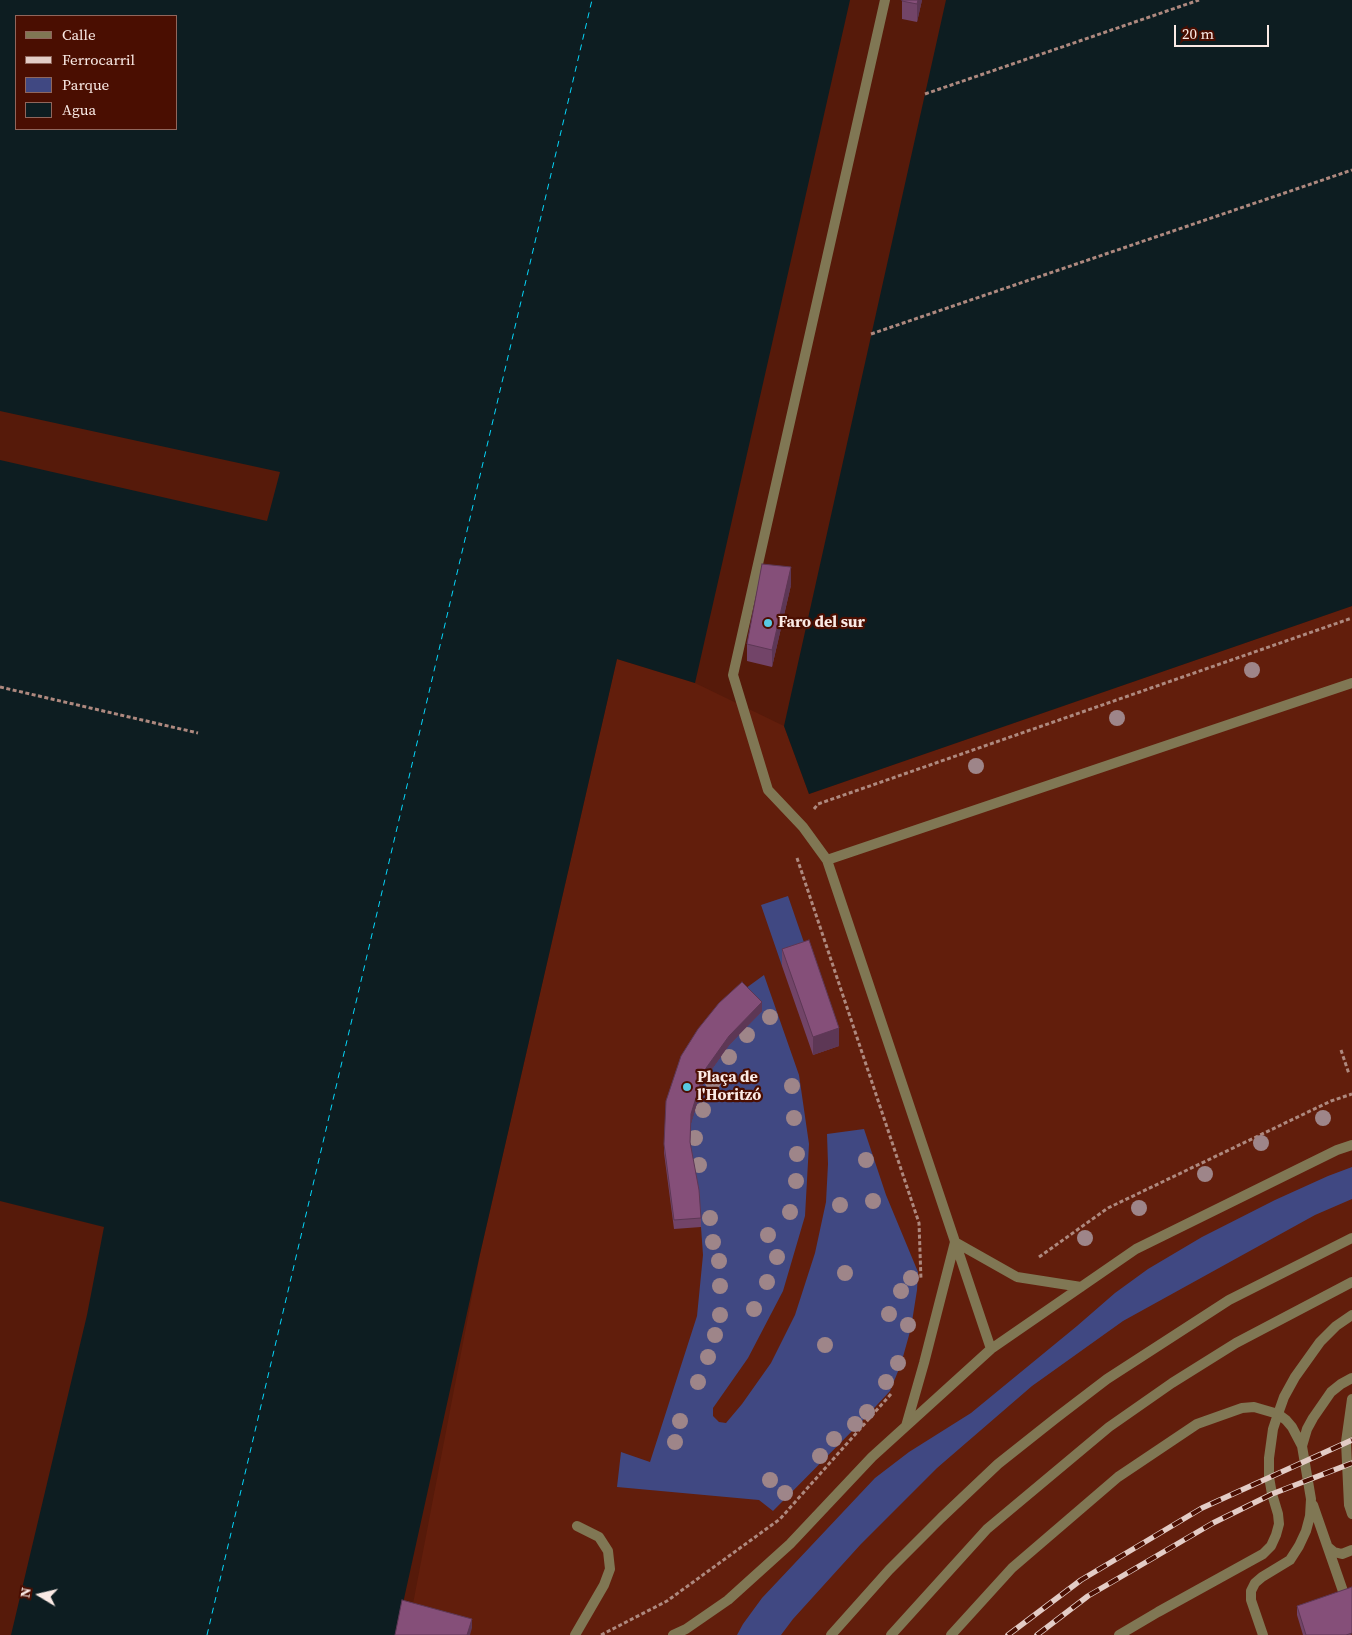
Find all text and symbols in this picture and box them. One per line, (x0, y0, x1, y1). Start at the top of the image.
legend (15, 15, 178, 130)
scale bar (1177, 15, 1272, 47)
text: 20 m (1182, 23, 1214, 44)
text: Calle (62, 24, 96, 45)
text: Ferrocarril (62, 49, 135, 70)
text: Parque (62, 74, 109, 95)
text: Agua (62, 99, 96, 120)
place label: Faro del sur (778, 613, 865, 633)
marker: Faro del sur (762, 617, 774, 629)
place label: Plaça de l'Horitzó (697, 1068, 761, 1106)
marker: Plaça de l'Horitzó (681, 1081, 693, 1093)
north arrow (15, 1570, 65, 1620)
text: N (15, 1586, 36, 1599)

